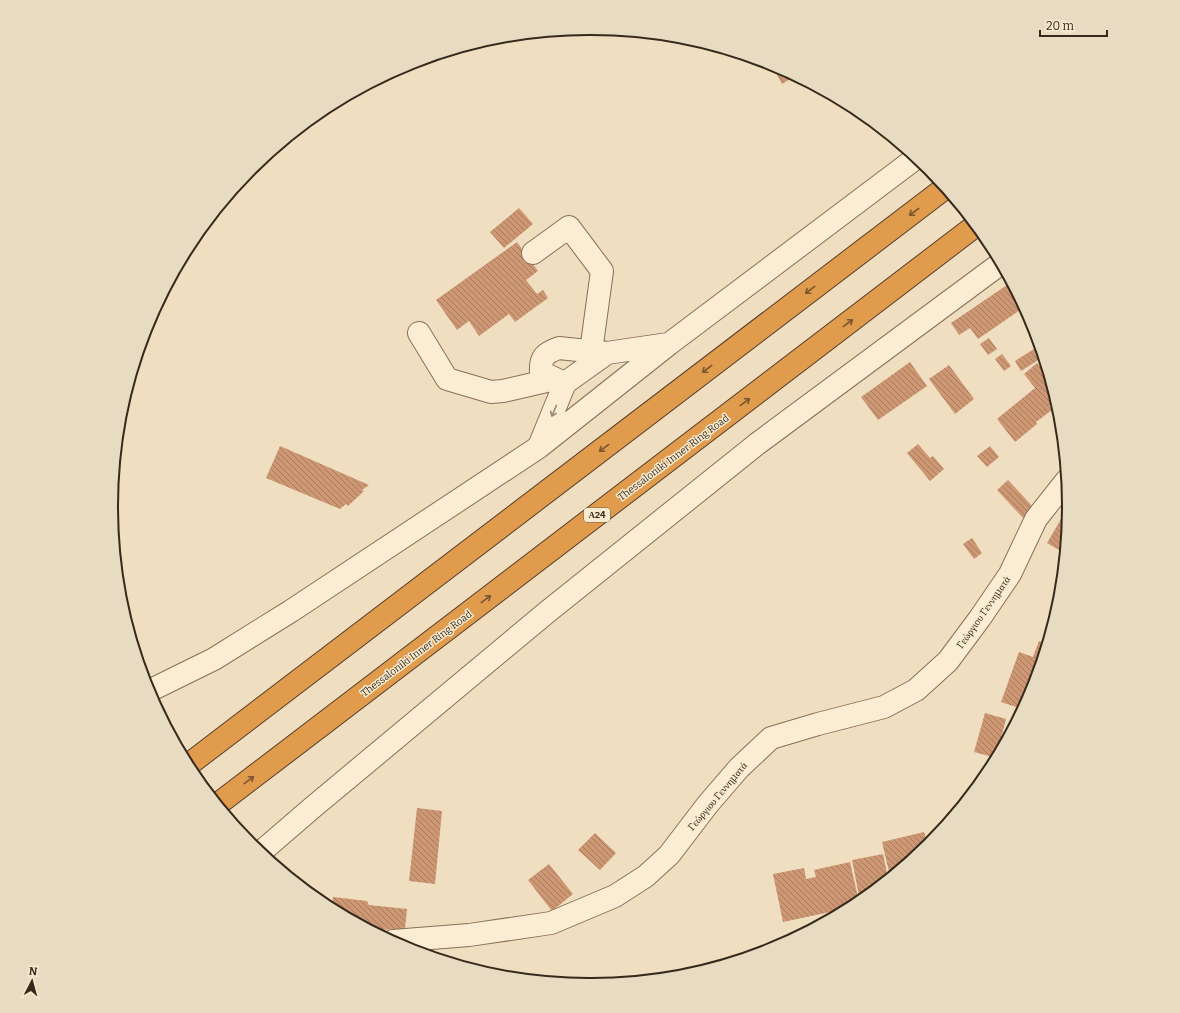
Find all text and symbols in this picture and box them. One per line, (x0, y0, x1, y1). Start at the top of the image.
scale bar (1040, 12, 1107, 38)
text: 20 m (1046, 19, 1075, 33)
one-way arrow (908, 207, 919, 216)
one-way arrow (805, 286, 816, 295)
one-way arrow (843, 318, 854, 327)
one-way arrow (701, 365, 712, 374)
one-way arrow (739, 397, 750, 406)
one-way arrow (549, 405, 557, 417)
street label: Thessaloniki Inner Ring Road (616, 412, 731, 503)
one-way arrow (598, 444, 609, 452)
road number: Α24 (584, 508, 610, 522)
street label: Γεώργιου Γεννηματά (954, 573, 1014, 651)
one-way arrow (480, 595, 491, 604)
street label: Thessaloniki Inner Ring Road (359, 608, 474, 699)
street label: Γεώργιου Γεννηματά (686, 759, 750, 833)
one-way arrow (244, 776, 255, 785)
north arrow (12, 961, 52, 1001)
text: N (28, 965, 38, 979)

